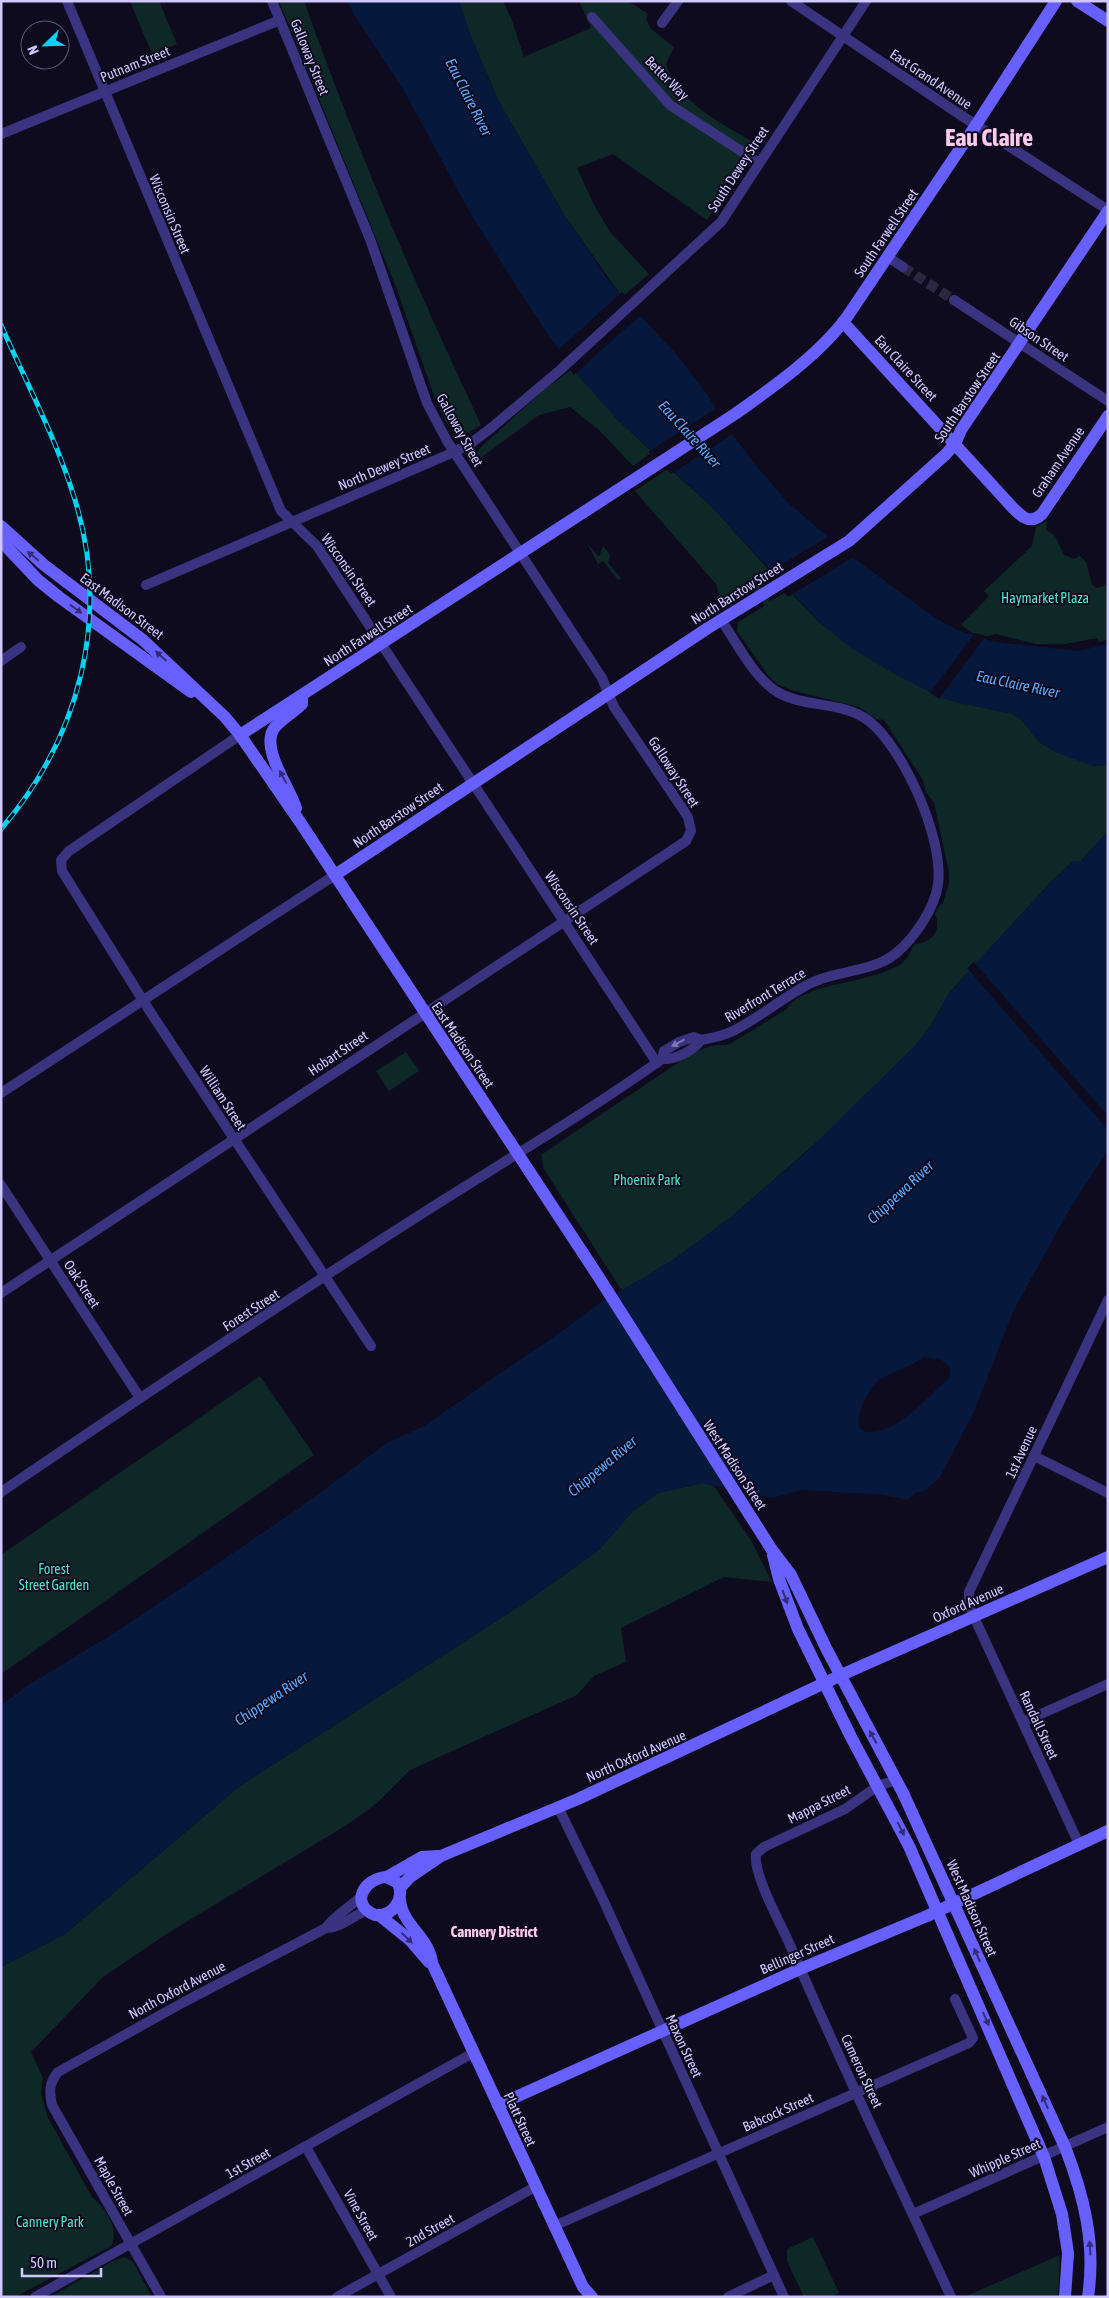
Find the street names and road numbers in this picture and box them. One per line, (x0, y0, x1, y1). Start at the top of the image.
street label: Galloway Street (287, 17, 333, 97)
street label: Putnam Street (98, 43, 172, 85)
street label: East Grand Avenue (887, 46, 975, 112)
street label: Better Way (642, 53, 692, 103)
street label: South Dewey Street (704, 123, 772, 215)
street label: Wisconsin Street (146, 172, 194, 256)
street label: South Farwell Street (851, 186, 921, 280)
street label: Gibson Street (1006, 313, 1072, 365)
street label: Eau Claire Street (871, 332, 941, 404)
street label: South Barstow Street (931, 349, 1003, 445)
street label: Galloway Street (433, 391, 487, 469)
street label: Graham Avenue (1028, 424, 1088, 500)
street label: North Dewey Street (336, 440, 432, 494)
street label: Wisconsin Street (318, 531, 380, 609)
street label: North Barstow Street (688, 558, 786, 628)
street label: East Madison Street (77, 570, 167, 642)
street label: North Farwell Street (321, 600, 415, 670)
street label: Galloway Street (645, 734, 703, 810)
street label: North Barstow Street (350, 779, 446, 851)
street label: Wisconsin Street (542, 869, 602, 947)
street label: Riverfront Terrace (722, 965, 808, 1025)
street label: East Madison Street (428, 999, 498, 1091)
street label: Hobart Street (305, 1027, 371, 1079)
street label: William Street (196, 1063, 250, 1133)
street label: Oak Street (61, 1257, 103, 1311)
street label: Forest Street (220, 1286, 282, 1334)
street label: West Madison Street (700, 1417, 770, 1513)
street label: 1st Avenue (1002, 1423, 1040, 1481)
street label: Oxford Avenue (930, 1580, 1006, 1626)
street label: Randall Street (1016, 1688, 1062, 1762)
street label: North Oxford Avenue (584, 1727, 688, 1785)
street label: Mappa Street (785, 1781, 853, 1827)
street label: West Madison Street (944, 1857, 1000, 1959)
street label: Bellinger Street (758, 1931, 836, 1977)
street label: North Oxford Avenue (126, 1958, 228, 2022)
street label: Maxon Street (663, 2012, 705, 2080)
street label: Cameron Street (838, 2032, 886, 2110)
street label: Platt Street (501, 2089, 539, 2149)
street label: Babcock Street (740, 2089, 816, 2135)
street label: Whipple Street (967, 2135, 1043, 2181)
street label: 1st Street (223, 2144, 273, 2182)
street label: Maple Street (91, 2154, 137, 2218)
street label: Vine Street (340, 2187, 382, 2243)
street label: 2nd Street (403, 2210, 457, 2250)

